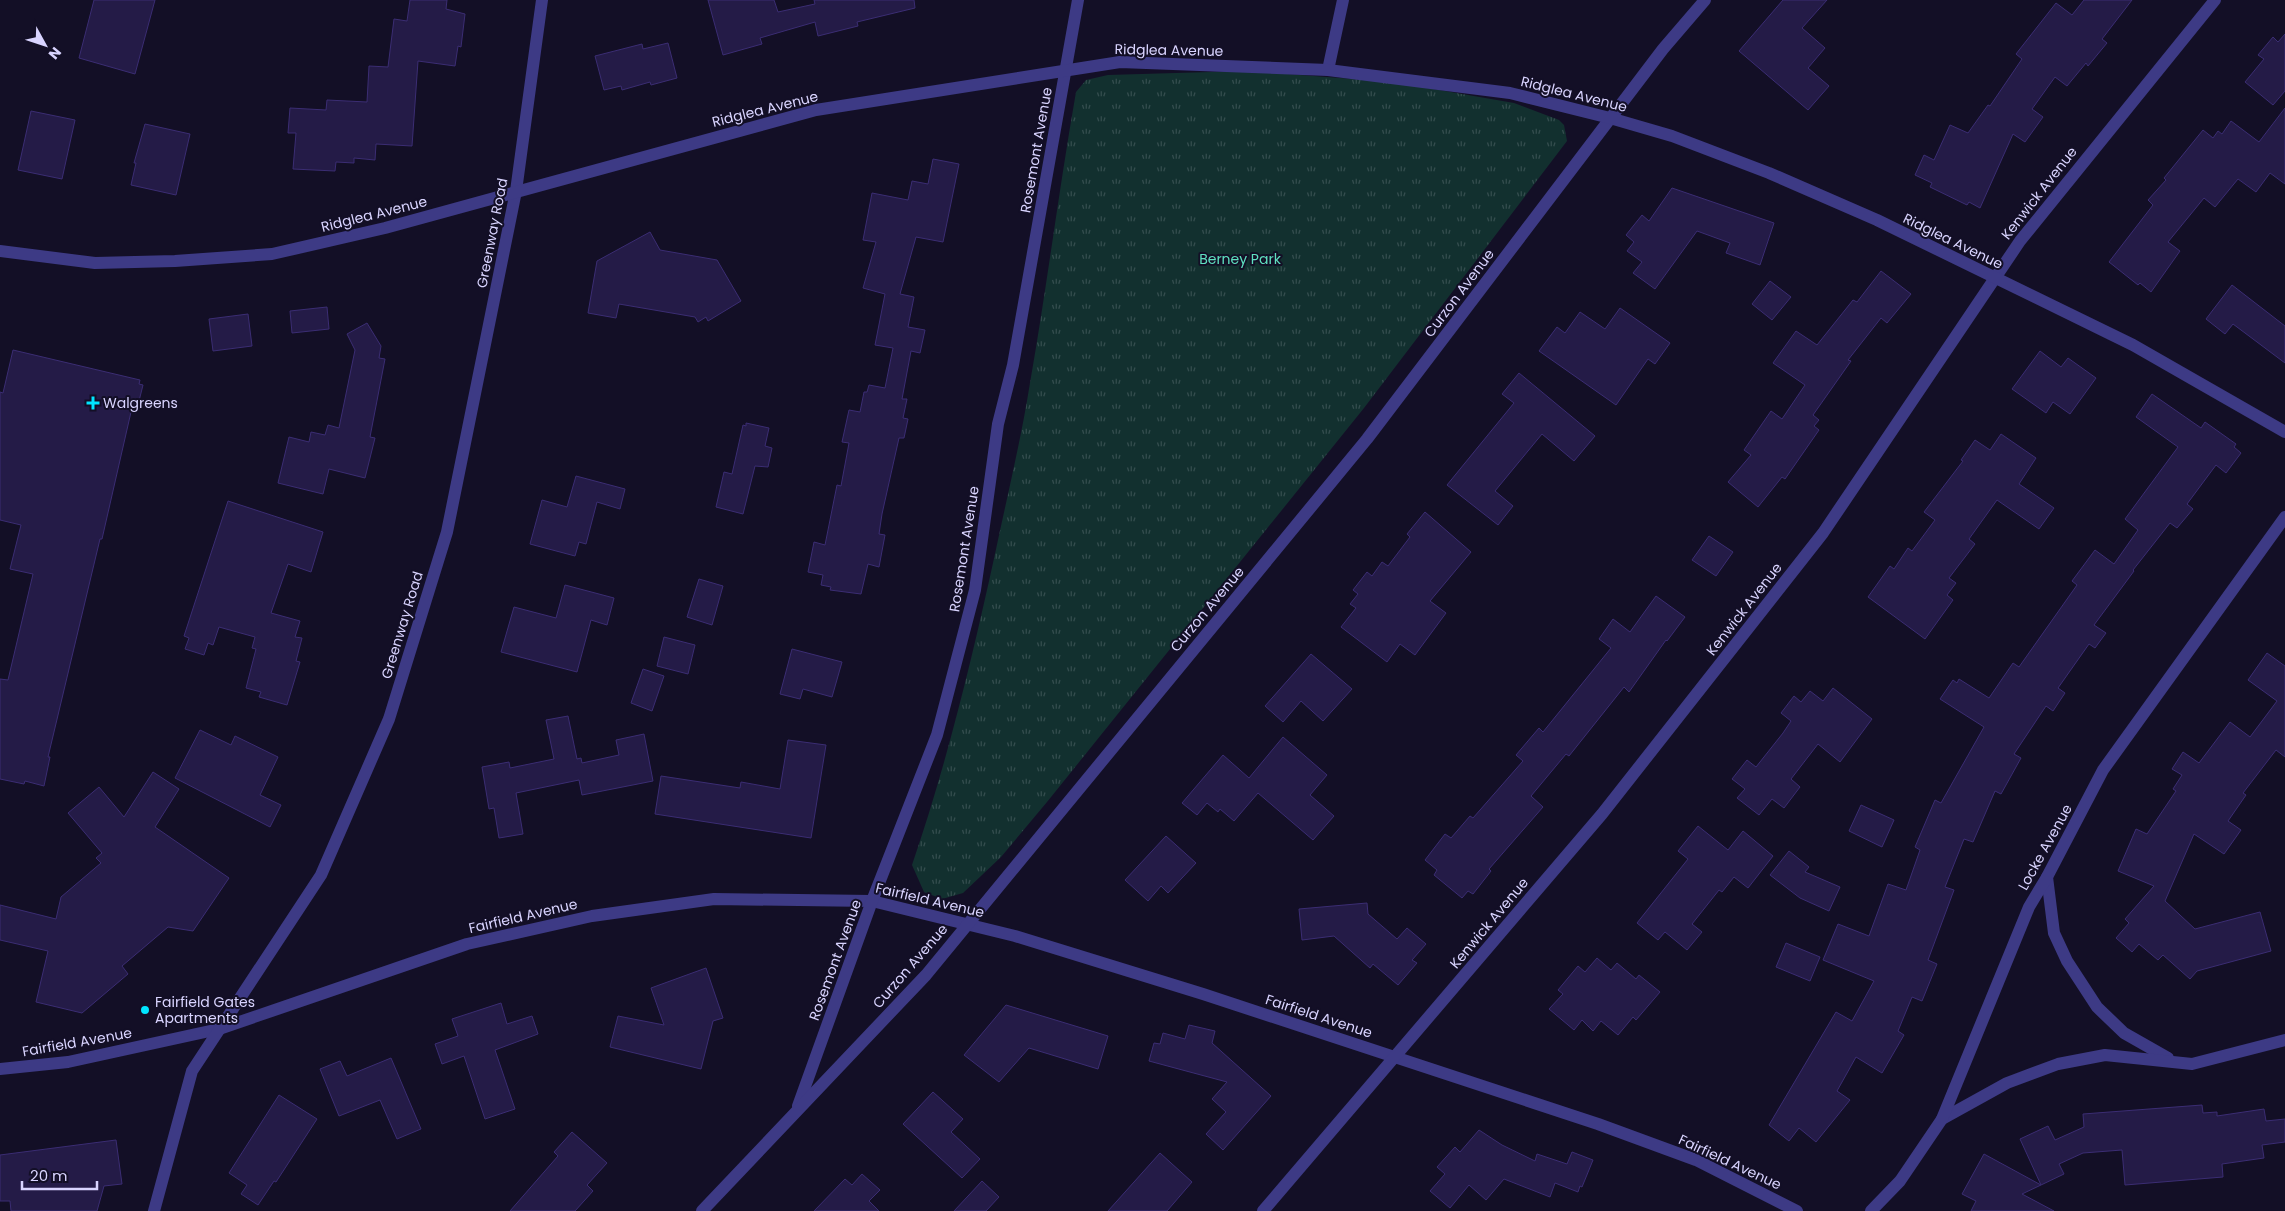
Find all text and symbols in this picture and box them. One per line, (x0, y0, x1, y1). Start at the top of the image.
north arrow (20, 20, 70, 70)
street label: Ridglea Avenue (1114, 39, 1224, 61)
text: N (44, 43, 66, 64)
street label: Ridglea Avenue (1519, 71, 1630, 117)
street label: Rosemont Avenue (1015, 85, 1057, 214)
street label: Ridglea Avenue (710, 86, 821, 132)
street label: Kenwick Avenue (1996, 142, 2082, 244)
street label: Greenway Road (472, 176, 512, 290)
street label: Ridglea Avenue (319, 191, 430, 237)
street label: Ridglea Avenue (1900, 208, 2007, 274)
street label: Curzon Avenue (1419, 245, 1499, 341)
park label: Berney Park (1199, 249, 1282, 269)
place label: Walgreens (103, 393, 178, 413)
marker: Walgreens (87, 397, 99, 409)
street label: Rosemont Avenue (944, 484, 984, 613)
street label: Kenwick Avenue (1701, 558, 1787, 660)
street label: Curzon Avenue (1165, 562, 1249, 656)
street label: Greenway Road (376, 569, 428, 681)
street label: Locke Avenue (2013, 800, 2077, 894)
street label: Kenwick Avenue (1445, 873, 1533, 973)
street label: Fairfield Avenue (874, 878, 987, 922)
street label: Fairfield Avenue (467, 894, 580, 938)
street label: Rosemont Avenue (804, 897, 866, 1023)
street label: Curzon Avenue (868, 919, 952, 1012)
street label: Fairfield Avenue (1263, 989, 1375, 1043)
place label: Fairfield Gates Apartments (155, 992, 255, 1028)
marker: Fairfield Gates Apartments (139, 1004, 151, 1016)
street label: Fairfield Avenue (21, 1022, 134, 1061)
street label: Fairfield Avenue (1675, 1129, 1785, 1195)
scale bar (22, 1158, 98, 1190)
text: 20 m (30, 1165, 68, 1186)

